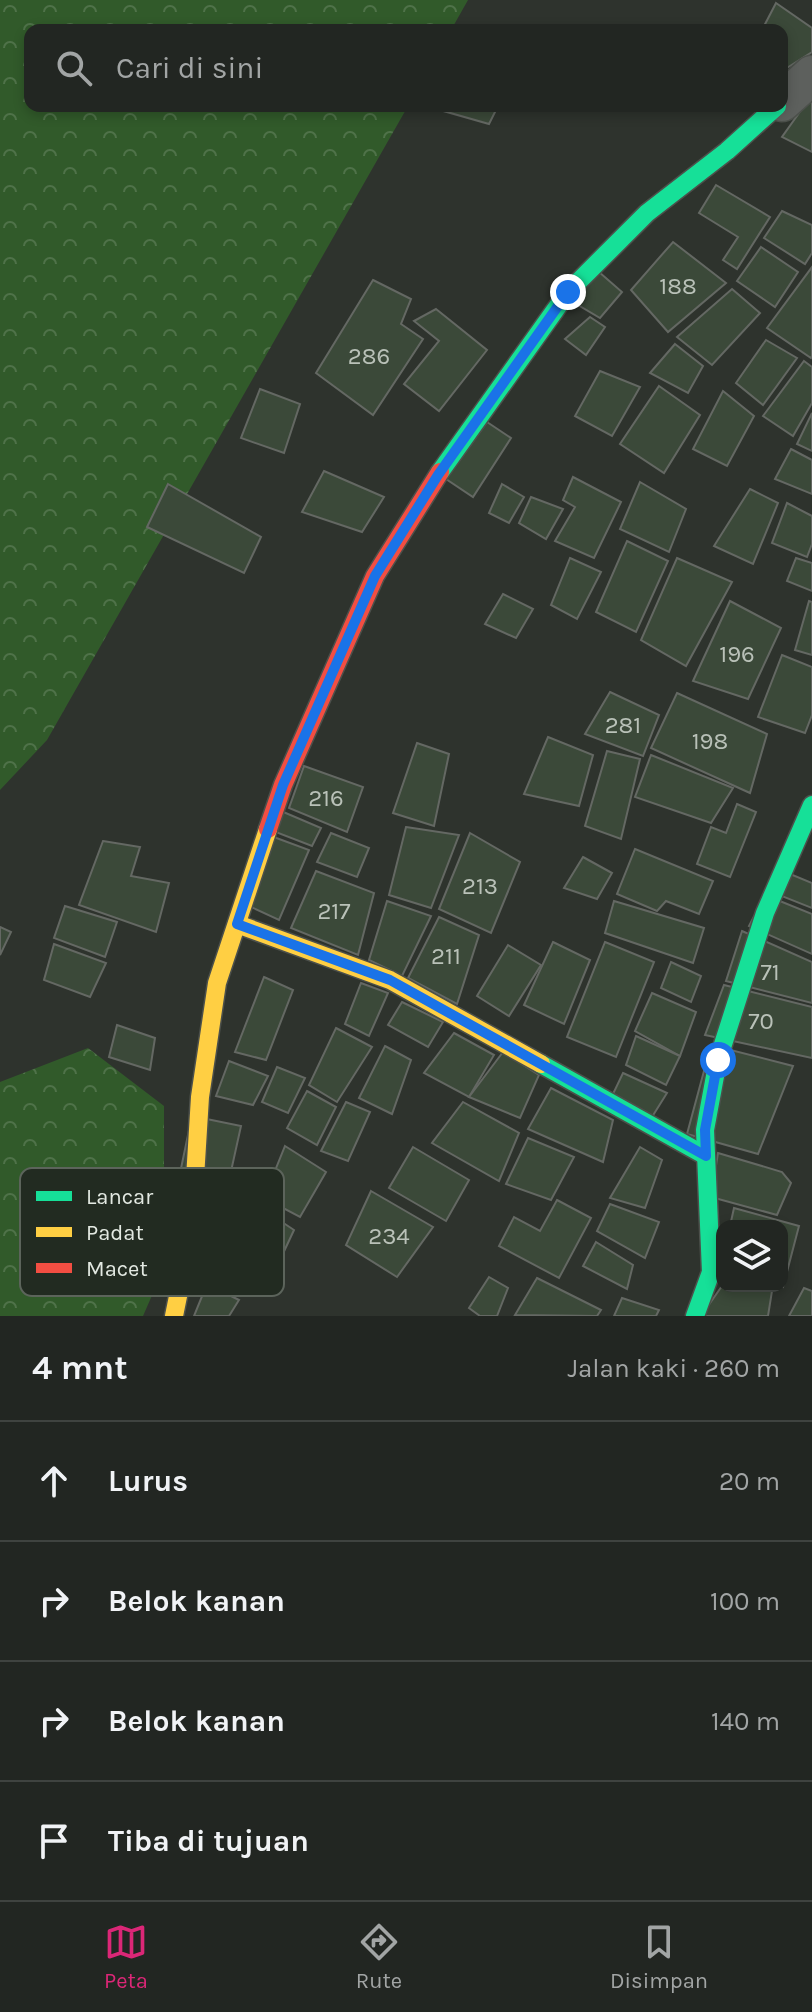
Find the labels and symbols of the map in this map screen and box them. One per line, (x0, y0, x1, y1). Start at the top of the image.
house number: 188 (659, 272, 697, 300)
route end (550, 274, 586, 310)
house number: 286 (348, 342, 390, 370)
house number: 196 (719, 640, 755, 668)
house number: 281 (605, 711, 641, 739)
house number: 198 (692, 727, 728, 755)
house number: 216 (308, 784, 344, 812)
house number: 213 (462, 872, 498, 900)
house number: 217 (317, 897, 351, 925)
house number: 211 (431, 942, 461, 970)
house number: 71 (760, 958, 780, 986)
house number: 70 (748, 1007, 774, 1035)
route start (700, 1042, 736, 1078)
legend (20, 1168, 284, 1296)
text: Lancar (86, 1184, 153, 1210)
text: Padat (86, 1220, 144, 1246)
house number: 234 (368, 1222, 410, 1250)
text: Macet (86, 1256, 148, 1282)

